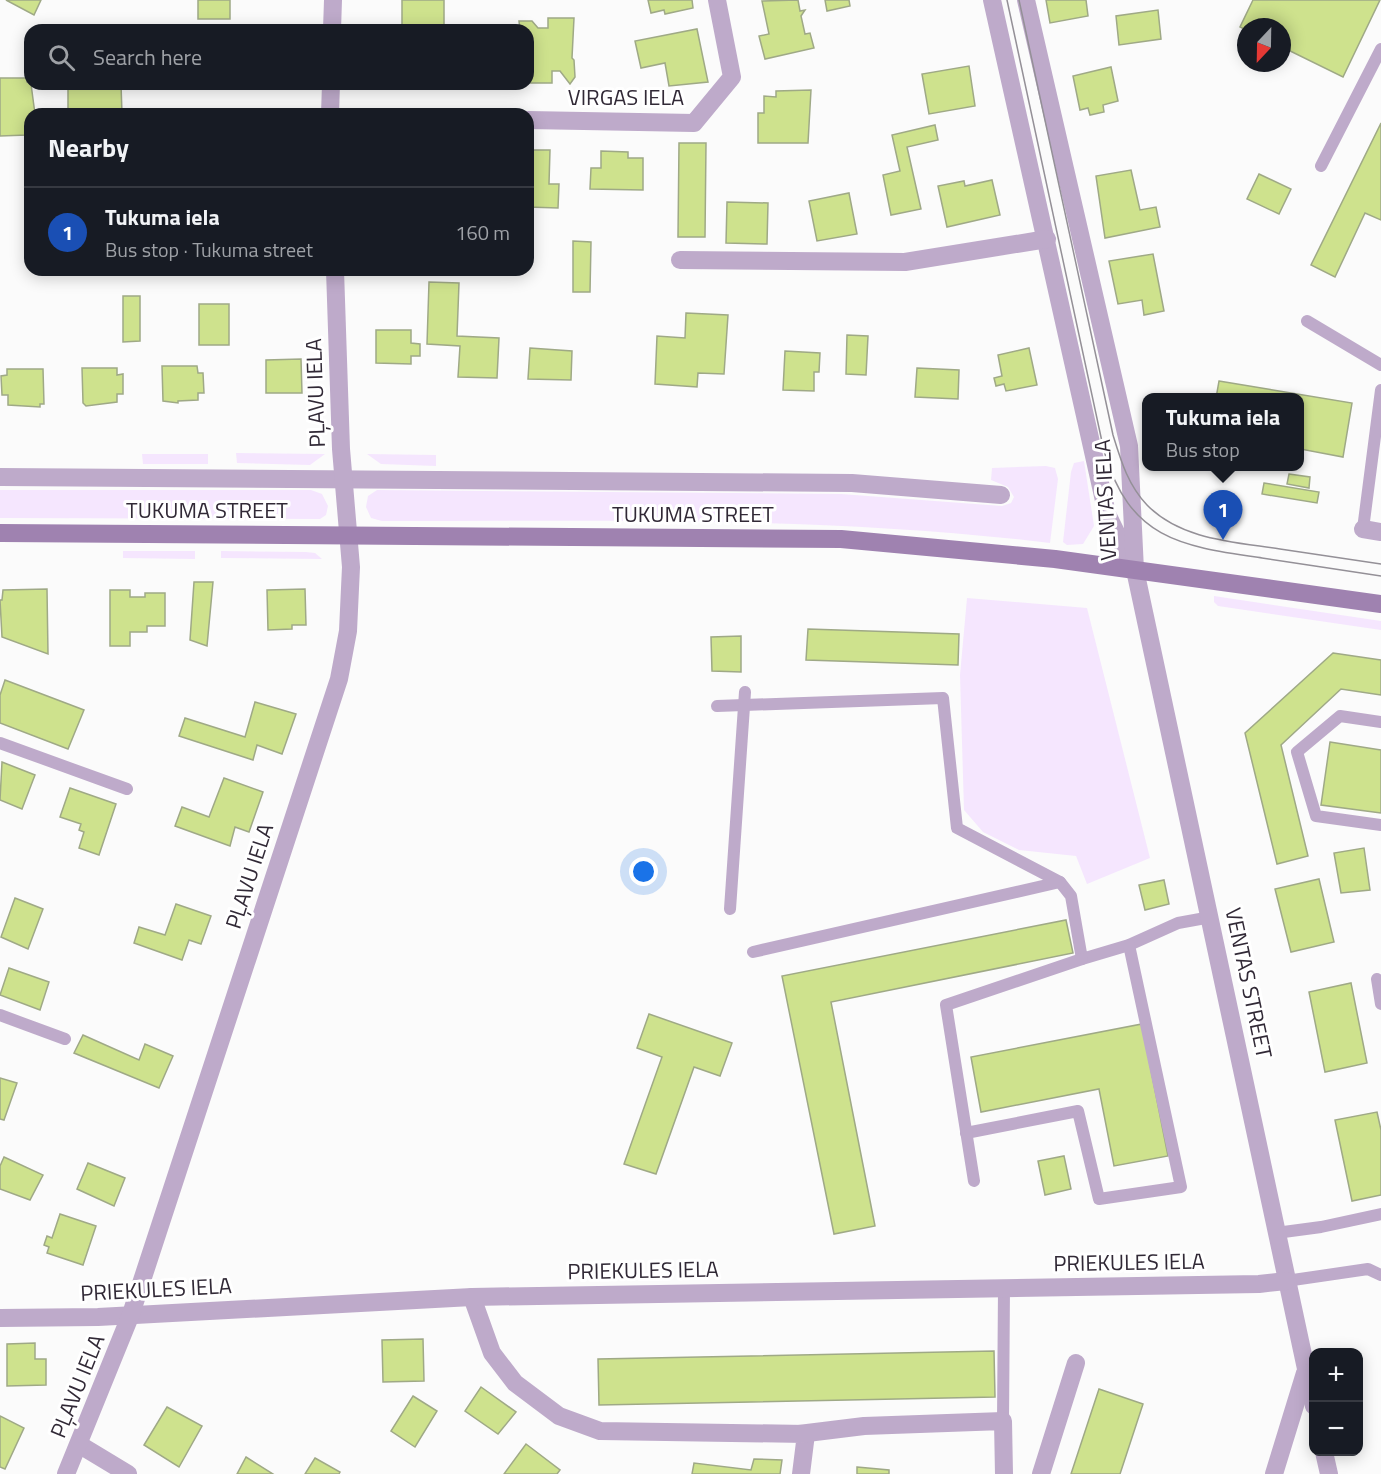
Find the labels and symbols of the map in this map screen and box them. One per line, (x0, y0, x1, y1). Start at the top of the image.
north arrow (1237, 18, 1291, 72)
street label: VIRGAS IELA (568, 80, 684, 114)
street label: PĻAVU IELA (296, 338, 334, 448)
street label: VENTAS IELA (1085, 439, 1125, 561)
pin: 1 (1204, 490, 1242, 540)
street label: TUKUMA STREET (126, 493, 288, 527)
street label: TUKUMA STREET (612, 497, 774, 531)
street label: PĻAVU IELA (216, 819, 282, 933)
your location (629, 857, 658, 886)
street label: VENTAS STREET (1216, 905, 1282, 1062)
street label: PRIEKULES IELA (1053, 1244, 1205, 1280)
street label: PRIEKULES IELA (567, 1252, 719, 1288)
street label: PRIEKULES IELA (79, 1268, 233, 1310)
street label: PĻAVU IELA (41, 1329, 113, 1443)

